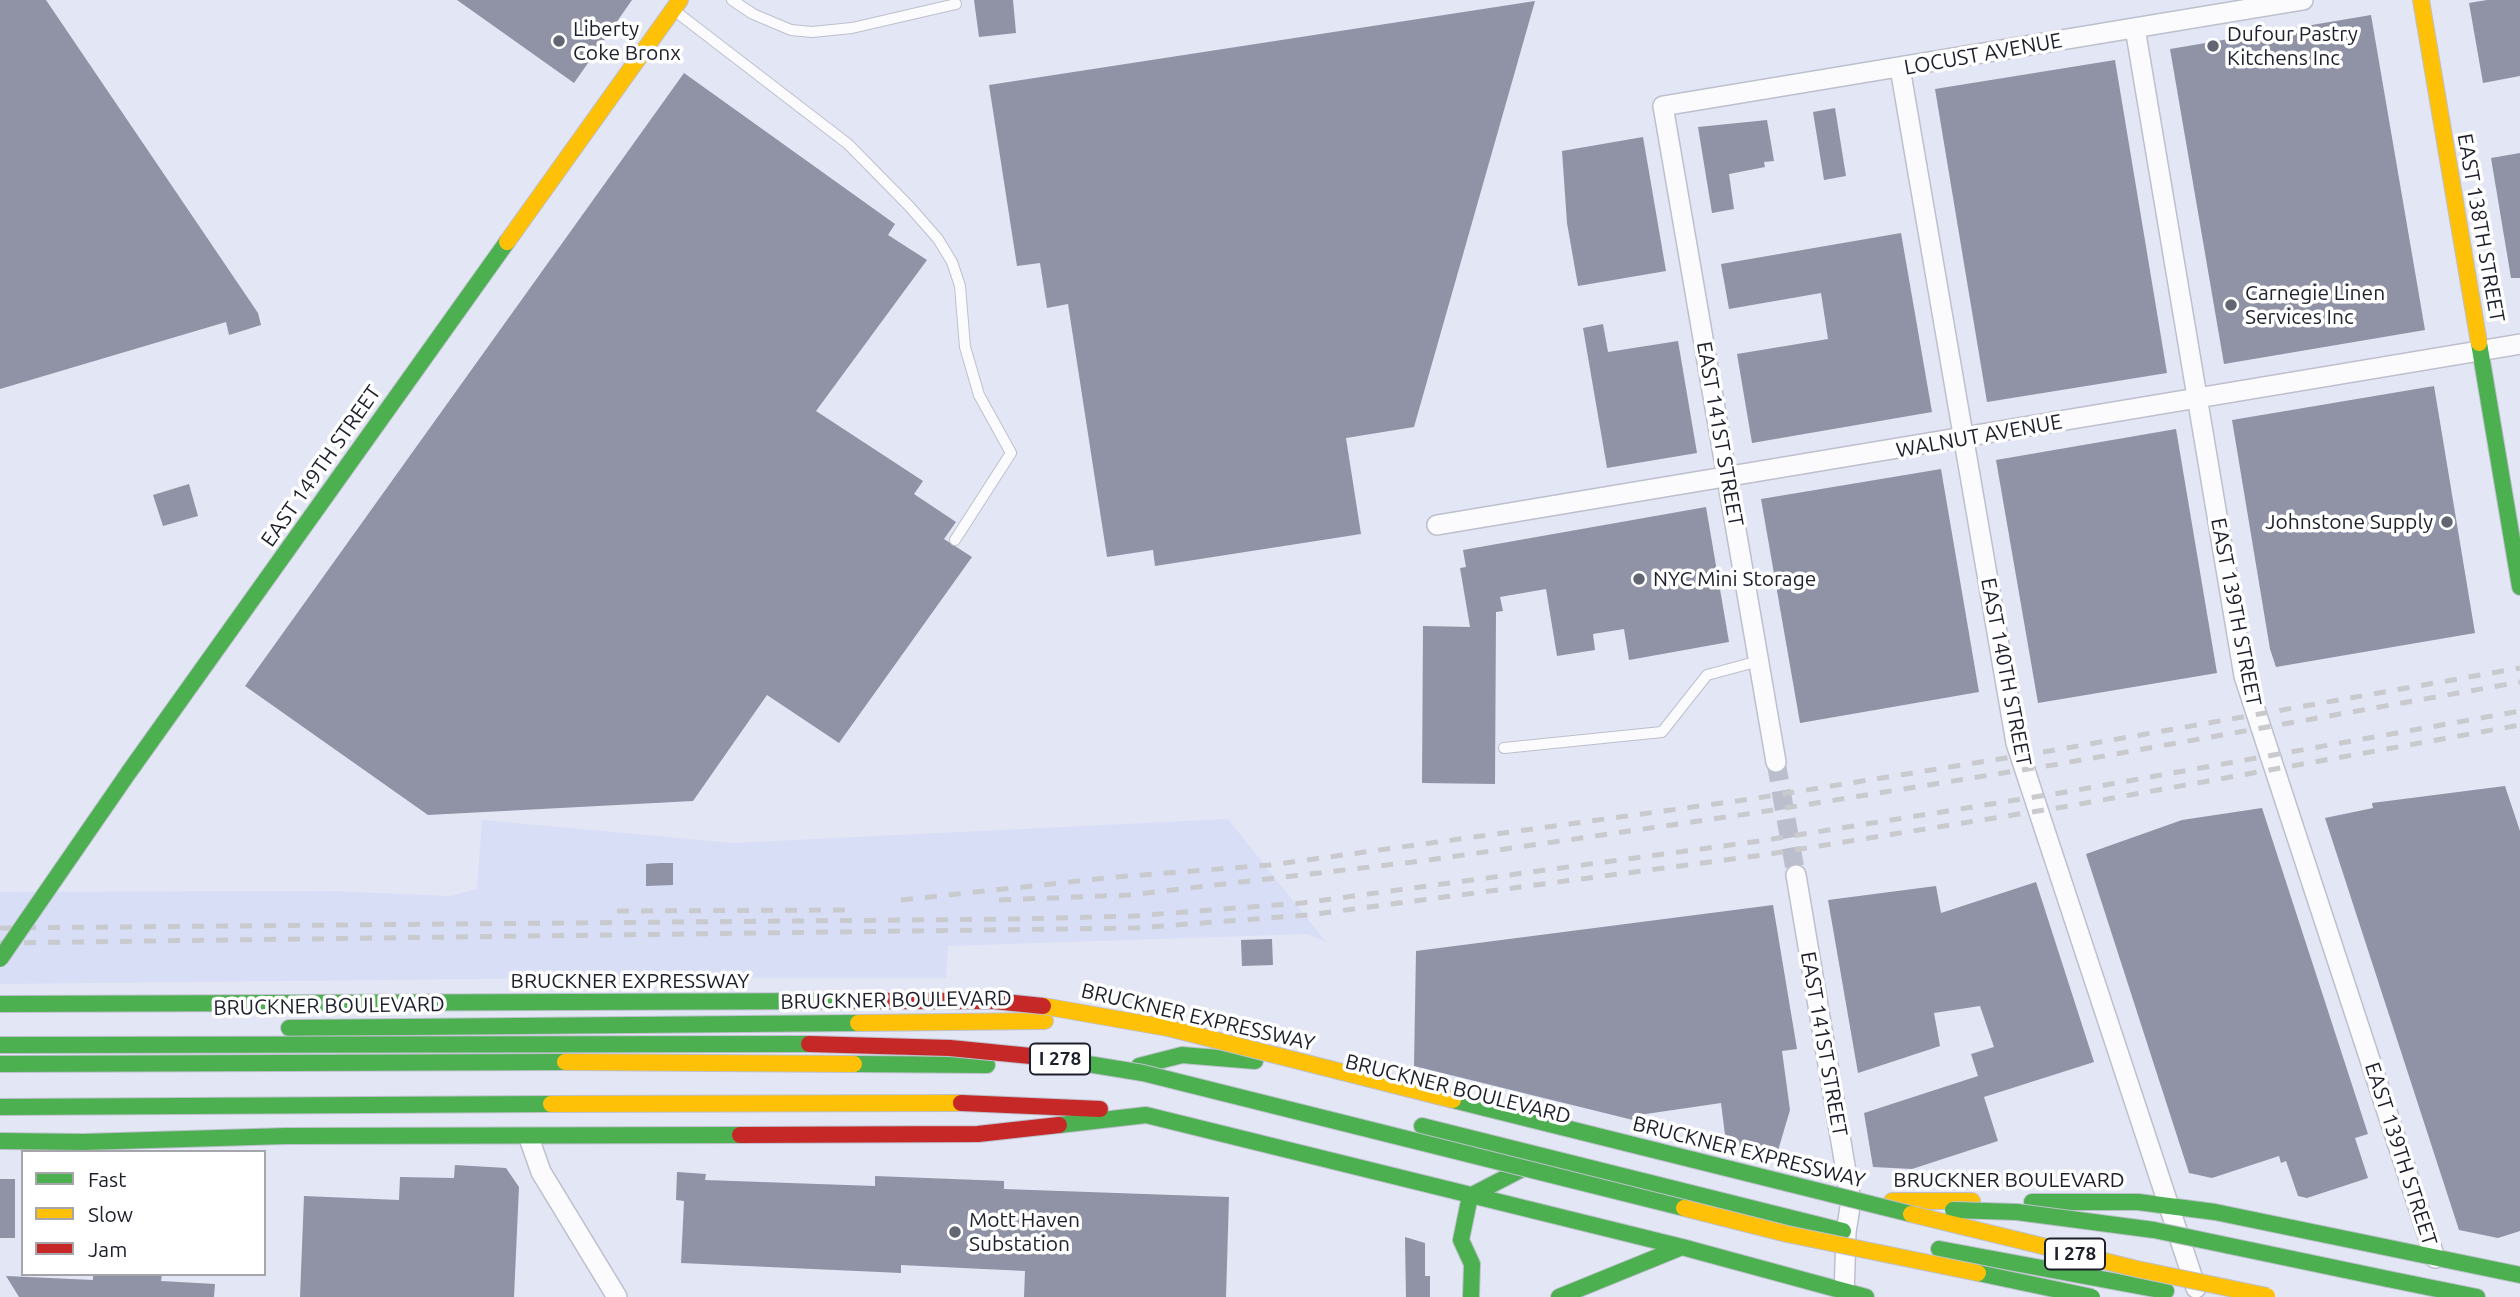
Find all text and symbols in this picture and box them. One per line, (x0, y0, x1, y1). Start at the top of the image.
place label: Liberty Coke Bronx (573, 16, 681, 66)
place label: Dufour Pastry Kitchens Inc (2227, 21, 2358, 71)
street label: LOCUST AVENUE (1902, 28, 2064, 80)
marker: Liberty Coke Bronx (551, 33, 567, 49)
marker: Dufour Pastry Kitchens Inc (2205, 38, 2221, 54)
street label: EAST 138TH STREET (2452, 132, 2510, 324)
place label: Carnegie Linen Services Inc (2245, 280, 2385, 330)
marker: Carnegie Linen Services Inc (2223, 297, 2239, 313)
street label: EAST 141ST STREET (1691, 339, 1749, 529)
street label: EAST 149TH STREET (256, 380, 386, 552)
street label: WALNUT AVENUE (1894, 409, 2064, 463)
place label: Johnstone Supply (2265, 509, 2433, 535)
marker: Johnstone Supply (2439, 514, 2455, 530)
street label: EAST 139TH STREET (2205, 516, 2267, 708)
place label: NYC Mini Storage (1653, 566, 1816, 592)
marker: NYC Mini Storage (1631, 571, 1647, 587)
street label: EAST 140TH STREET (1975, 576, 2037, 768)
street label: EAST 141ST STREET (1795, 949, 1853, 1139)
street label: BRUCKNER EXPRESSWAY (511, 968, 749, 994)
street label: BRUCKNER EXPRESSWAY (1079, 978, 1317, 1056)
street label: BRUCKNER BOULEVARD (780, 985, 1012, 1015)
street label: BRUCKNER BOULEVARD (213, 991, 445, 1021)
road number: I 278 (1030, 1044, 1090, 1074)
street label: BRUCKNER BOULEVARD (1343, 1049, 1573, 1129)
street label: EAST 139TH STREET (2359, 1059, 2443, 1249)
street label: BRUCKNER EXPRESSWAY (1630, 1111, 1868, 1193)
legend (21, 1150, 266, 1276)
text: Fast (88, 1167, 126, 1191)
street label: BRUCKNER BOULEVARD (1893, 1167, 2125, 1193)
text: Slow (88, 1202, 133, 1226)
place label: Mott Haven Substation (969, 1207, 1080, 1257)
marker: Mott Haven Substation (947, 1224, 963, 1240)
text: Jam (88, 1237, 127, 1261)
road number: I 278 (2045, 1238, 2105, 1270)

